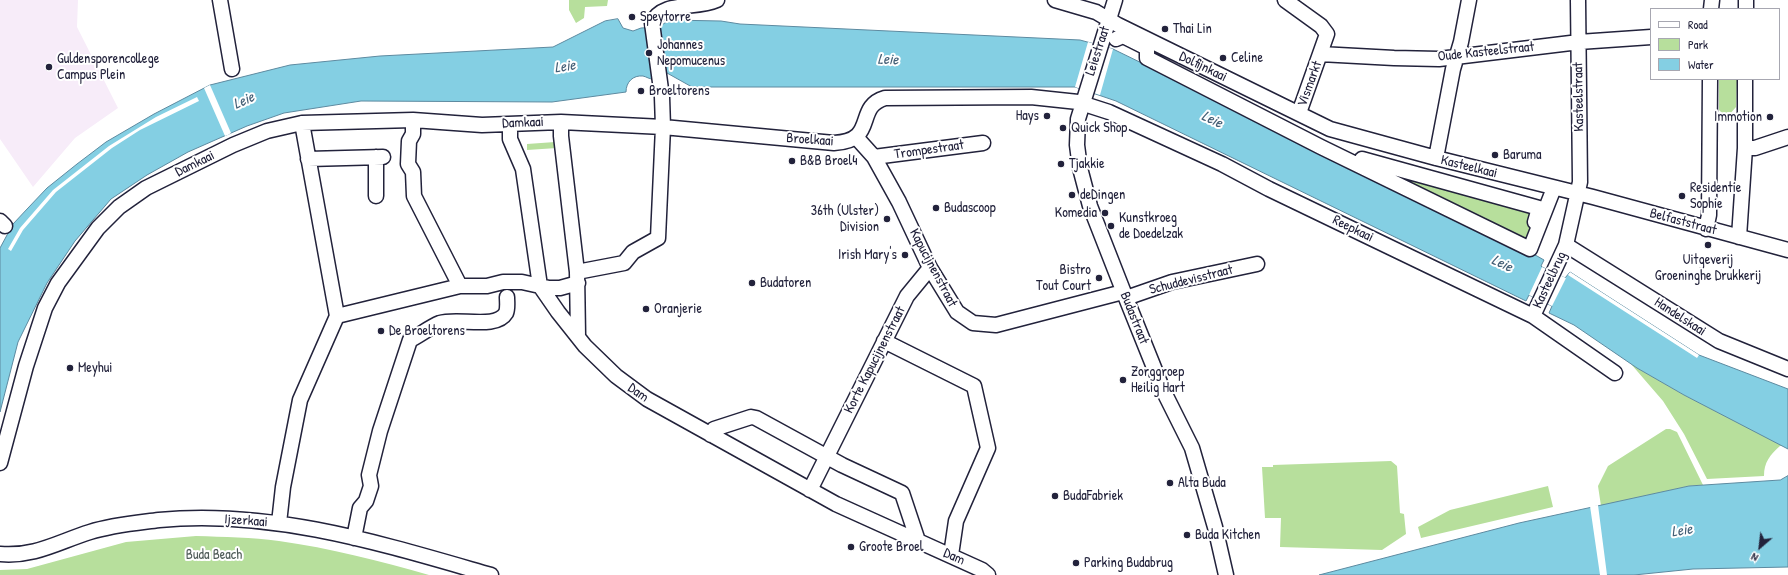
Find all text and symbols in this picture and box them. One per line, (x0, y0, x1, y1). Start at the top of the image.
legend (1650, 8, 1780, 80)
place label: Speytorre (640, 9, 691, 25)
marker: Speytorre (627, 12, 637, 22)
text: Road (1688, 16, 1708, 33)
place label: Thai Lin (1173, 21, 1212, 37)
street label: Leiestraat (1082, 24, 1114, 78)
marker: Thai Lin (1160, 24, 1170, 34)
text: Park (1688, 36, 1708, 53)
place label: Johannes Nepomucenus (657, 37, 725, 70)
street label: Oude Kasteelstraat (1437, 39, 1535, 65)
marker: Johannes Nepomucenus (644, 48, 654, 58)
street label: Dolfijnkaai (1176, 48, 1230, 86)
place label: Celine (1231, 50, 1263, 66)
place label: Guldensporencollege Campus Plein (57, 51, 159, 84)
water label: Leie (877, 51, 899, 69)
marker: Celine (1218, 53, 1228, 63)
text: Water (1688, 56, 1714, 73)
water label: Leie (553, 57, 577, 77)
street label: Vismarkt (1294, 59, 1326, 109)
marker: Guldensporencollege Campus Plein (44, 62, 54, 72)
street label: Kasteelstraat (1570, 62, 1588, 132)
place label: Broeltorens (649, 83, 710, 99)
marker: Broeltorens (636, 86, 646, 96)
water label: Leie (231, 89, 257, 113)
water label: Leie (1199, 107, 1225, 133)
place label: Hays (1016, 108, 1039, 124)
place label: Immotion (1714, 109, 1762, 125)
marker: Hays (1042, 111, 1052, 121)
marker: Immotion (1765, 112, 1775, 122)
street label: Damkaai (502, 114, 544, 132)
place label: Quick Shop (1071, 120, 1127, 136)
marker: Quick Shop (1058, 123, 1068, 133)
street label: Broelkaai (786, 130, 834, 150)
street label: Trompestraat (893, 137, 965, 163)
street label: Damkaai (173, 147, 217, 181)
place label: Baruma (1503, 147, 1542, 163)
marker: Baruma (1490, 150, 1500, 160)
street label: Kasteelkaai (1439, 152, 1499, 182)
place label: B&B Broel4 (800, 153, 858, 169)
marker: B&B Broel4 (787, 156, 797, 166)
place label: Tjakkie (1069, 156, 1105, 172)
marker: Tjakkie (1056, 159, 1066, 169)
place label: Residentie Sophie (1690, 180, 1741, 212)
place label: deDingen (1080, 187, 1125, 203)
marker: deDingen (1067, 190, 1077, 200)
marker: Residentie Sophie (1677, 191, 1687, 201)
place label: Budascoop (944, 200, 996, 216)
place label: 36th (Ulster) Division (811, 203, 879, 236)
marker: Budascoop (931, 203, 941, 213)
place label: Komedia (1055, 205, 1097, 221)
street label: Belfaststraat (1648, 205, 1718, 239)
marker: Komedia (1100, 208, 1110, 218)
place label: Kunstkroeg de Doedelzak (1119, 210, 1183, 242)
street label: Reepkaai (1330, 212, 1376, 246)
marker: 36th (Ulster) Division (882, 214, 892, 224)
marker: Kunstkroeg de Doedelzak (1106, 221, 1116, 231)
street label: Kapucijnenstraat (905, 226, 961, 310)
marker: Uitgeverij Groeninghe Drukkerij (1703, 240, 1713, 250)
place label: Irish Mary's (838, 247, 897, 263)
street label: Kasteelbrug (1530, 249, 1570, 311)
marker: Irish Mary's (900, 250, 910, 260)
water label: Leie (1489, 251, 1515, 277)
place label: Uitgeverij Groeninghe Drukkerij (1655, 252, 1761, 284)
place label: Bistro Tout Court (1036, 262, 1091, 294)
street label: Schuddevisstraat (1148, 262, 1234, 298)
marker: Bistro Tout Court (1094, 273, 1104, 283)
place label: Budatoren (760, 275, 811, 291)
marker: Budatoren (747, 278, 757, 288)
street label: Budastraat (1116, 289, 1152, 347)
street label: Handelskaai (1651, 294, 1709, 340)
place label: Oranjerie (654, 301, 702, 317)
marker: Oranjerie (641, 304, 651, 314)
street label: Korte Kapucijnenstraat (841, 304, 909, 416)
place label: De Broeltorens (389, 323, 465, 339)
marker: De Broeltorens (376, 326, 386, 336)
place label: Meyhui (78, 360, 112, 376)
marker: Meyhui (65, 363, 75, 373)
place label: Zorggroep Heilig Hart (1131, 364, 1185, 396)
marker: Zorggroep Heilig Hart (1118, 375, 1128, 385)
street label: Dam (624, 380, 652, 406)
place label: Alta Buda (1178, 475, 1226, 491)
marker: Alta Buda (1165, 478, 1175, 488)
place label: BudaFabriek (1063, 488, 1123, 504)
marker: BudaFabriek (1050, 491, 1060, 501)
street label: Ijzerkaai (224, 511, 268, 531)
water label: Leie (1670, 520, 1694, 542)
place label: Buda Kitchen (1195, 527, 1260, 543)
north arrow (1740, 527, 1780, 567)
marker: Buda Kitchen (1182, 530, 1192, 540)
place label: Groote Broel (859, 539, 923, 555)
marker: Groote Broel (846, 542, 856, 552)
street label: Dam (941, 545, 967, 569)
park label: Buda Beach (186, 547, 242, 563)
text: N (1749, 550, 1760, 565)
place label: Parking Budabrug (1084, 555, 1173, 571)
marker: Parking Budabrug (1071, 558, 1081, 568)

